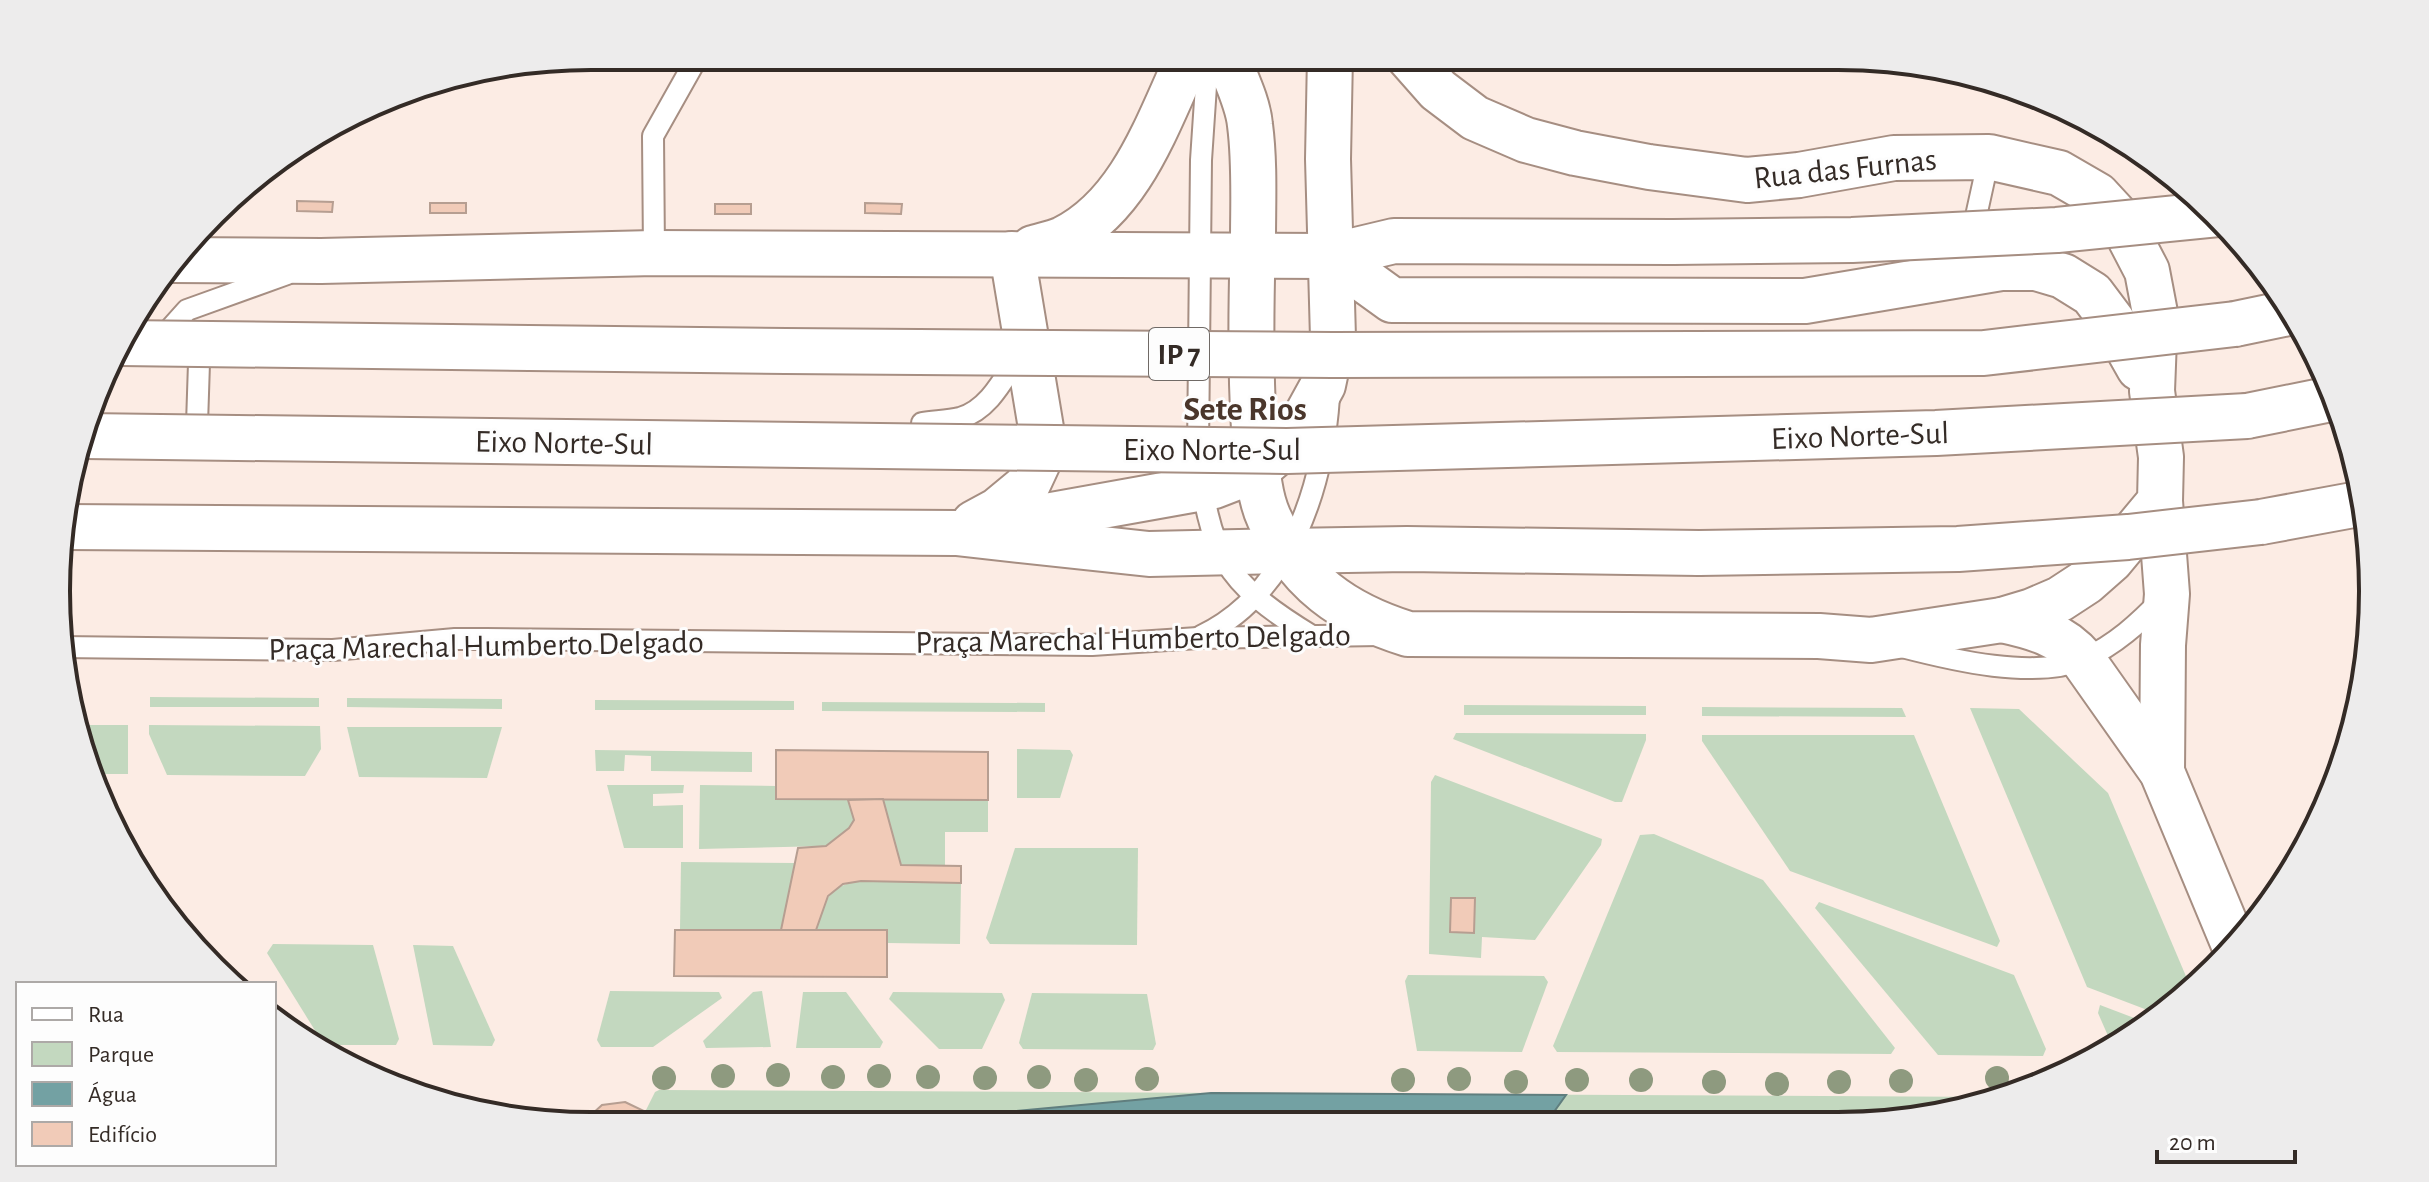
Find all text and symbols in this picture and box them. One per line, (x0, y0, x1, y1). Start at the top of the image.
street label: Rua das Furnas (1752, 143, 1938, 195)
road number: IP 7 (1149, 328, 1209, 380)
district label: Sete Rios (1183, 393, 1307, 427)
street label: Eixo Norte-Sul (1770, 417, 1950, 455)
street label: Eixo Norte-Sul (475, 425, 653, 461)
street label: Eixo Norte-Sul (1123, 434, 1301, 466)
street label: Praça Marechal Humberto Delgado (915, 619, 1351, 659)
street label: Praça Marechal Humberto Delgado (268, 626, 704, 666)
legend (16, 982, 276, 1166)
text: Rua (88, 1003, 124, 1027)
text: Parque (88, 1043, 154, 1067)
text: Água (88, 1081, 137, 1107)
scale bar (2157, 1114, 2295, 1164)
text: Edifício (88, 1123, 157, 1147)
text: 20 m (2169, 1131, 2216, 1155)

